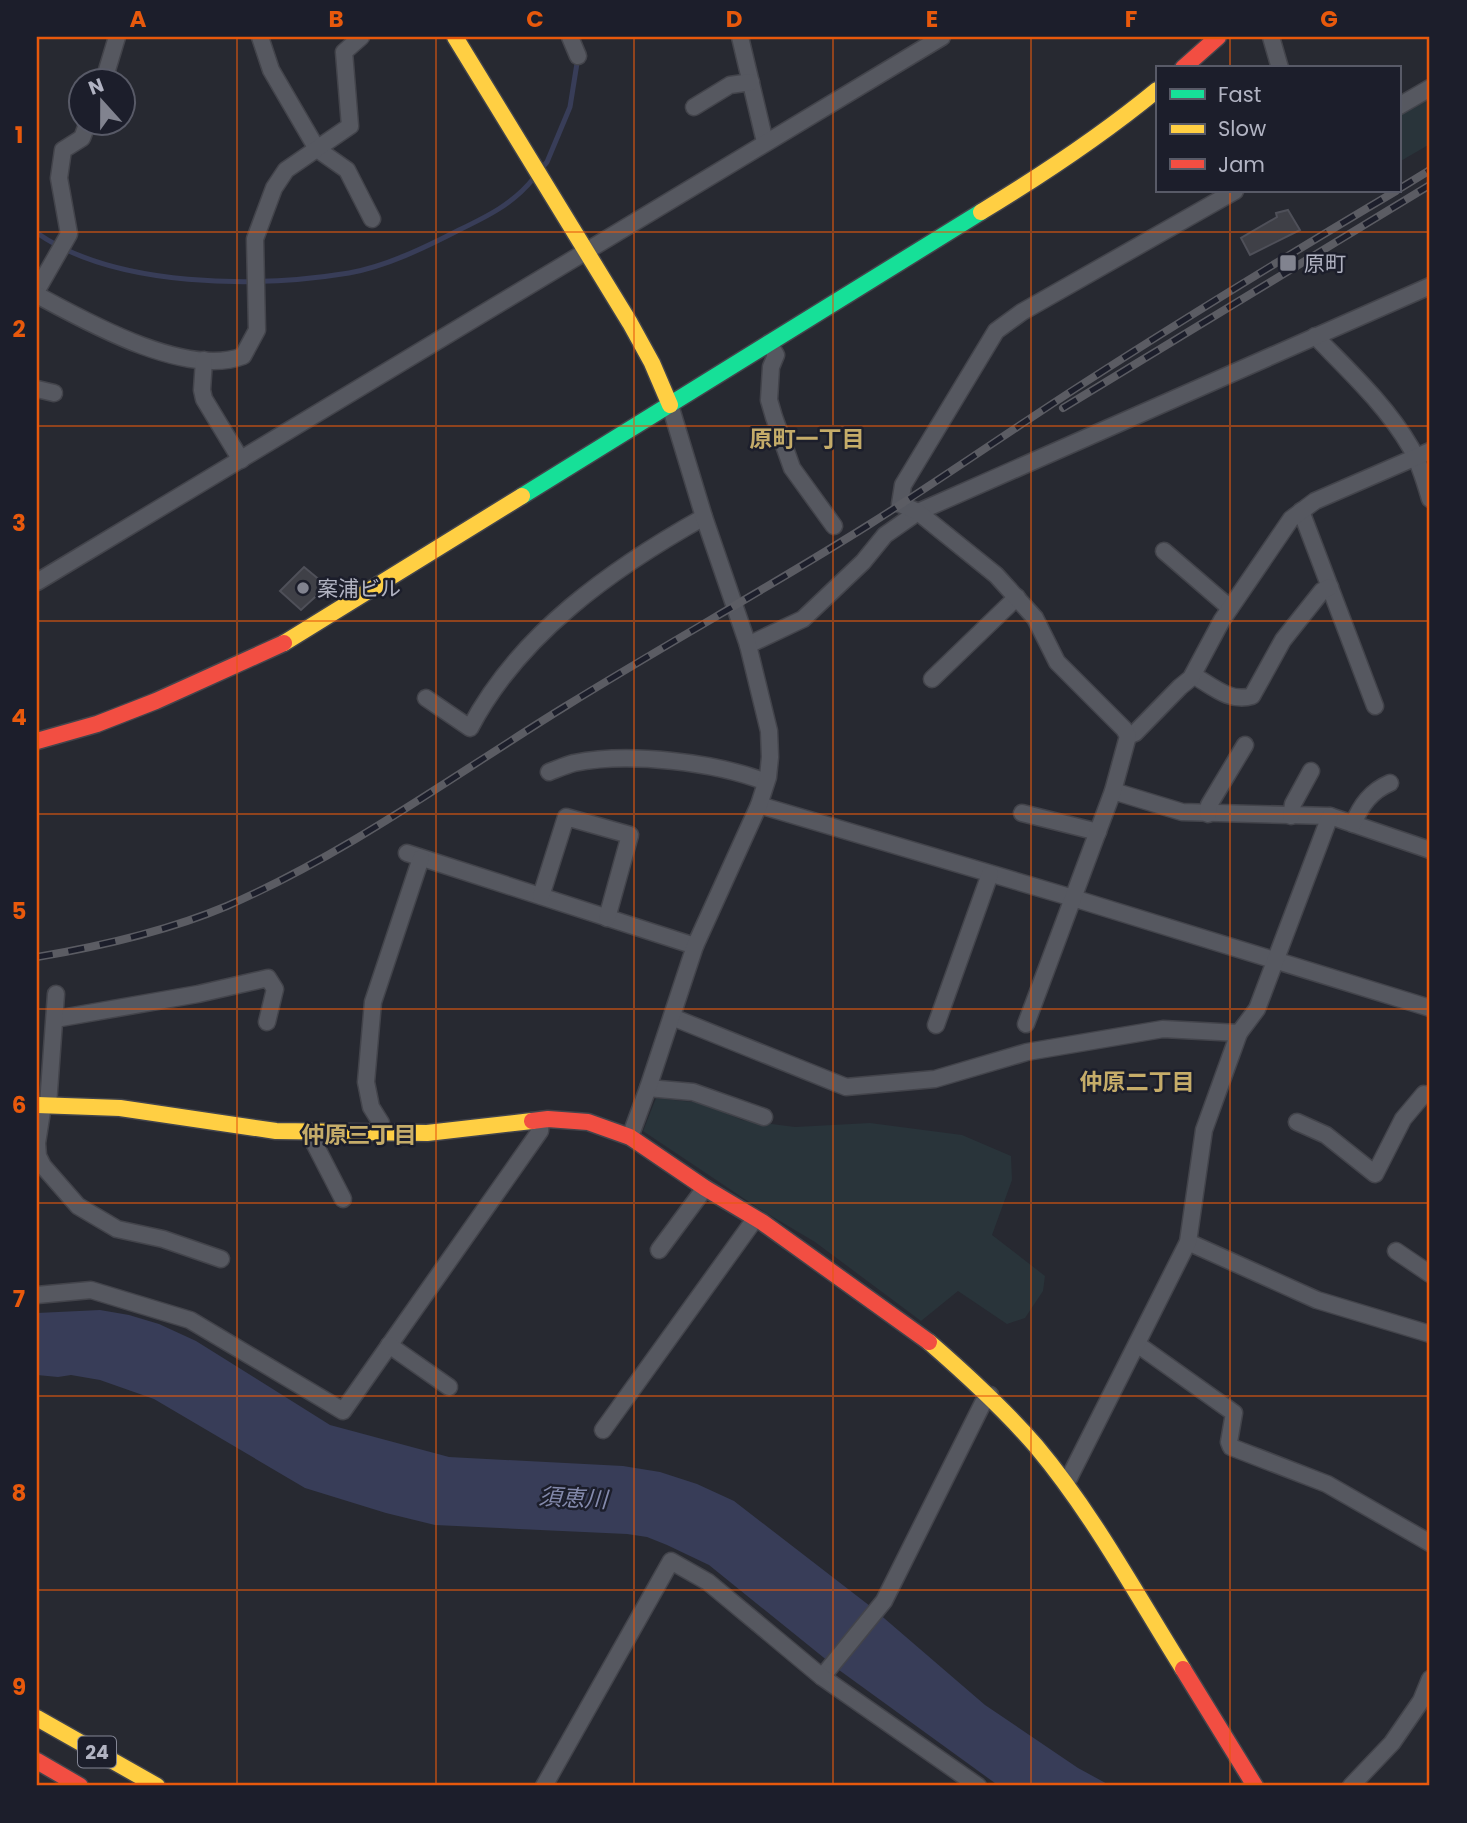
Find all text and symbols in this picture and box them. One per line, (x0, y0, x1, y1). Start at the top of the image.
text: A (130, 3, 147, 35)
text: B (328, 3, 344, 35)
text: C (526, 3, 544, 35)
text: D (726, 3, 742, 35)
text: E (926, 3, 938, 35)
text: F (1125, 3, 1137, 35)
text: G (1320, 3, 1338, 35)
north arrow (66, 66, 136, 136)
legend (1156, 66, 1400, 192)
text: N (85, 71, 108, 102)
text: Fast (1218, 80, 1261, 109)
text: Slow (1218, 114, 1266, 143)
text: 1 (15, 119, 23, 151)
text: Jam (1218, 150, 1265, 179)
place label: 原町 (1304, 249, 1346, 278)
marker: 原町 (1278, 253, 1298, 273)
text: 2 (12, 313, 26, 345)
district label: 原町一丁目 (750, 423, 865, 455)
text: 3 (12, 507, 26, 539)
place label: 案浦ビル (317, 574, 401, 603)
marker: 案浦ビル (295, 580, 311, 596)
text: 4 (11, 701, 27, 733)
text: 5 (12, 895, 26, 927)
district label: 仲原二丁目 (1080, 1066, 1195, 1098)
text: 6 (12, 1089, 26, 1121)
district label: 仲原三丁目 (302, 1119, 417, 1151)
text: 7 (13, 1283, 25, 1315)
text: 8 (12, 1477, 26, 1509)
water label: 須恵川 (538, 1480, 611, 1516)
text: 9 (12, 1671, 26, 1703)
road number: 24 (78, 1736, 116, 1768)

